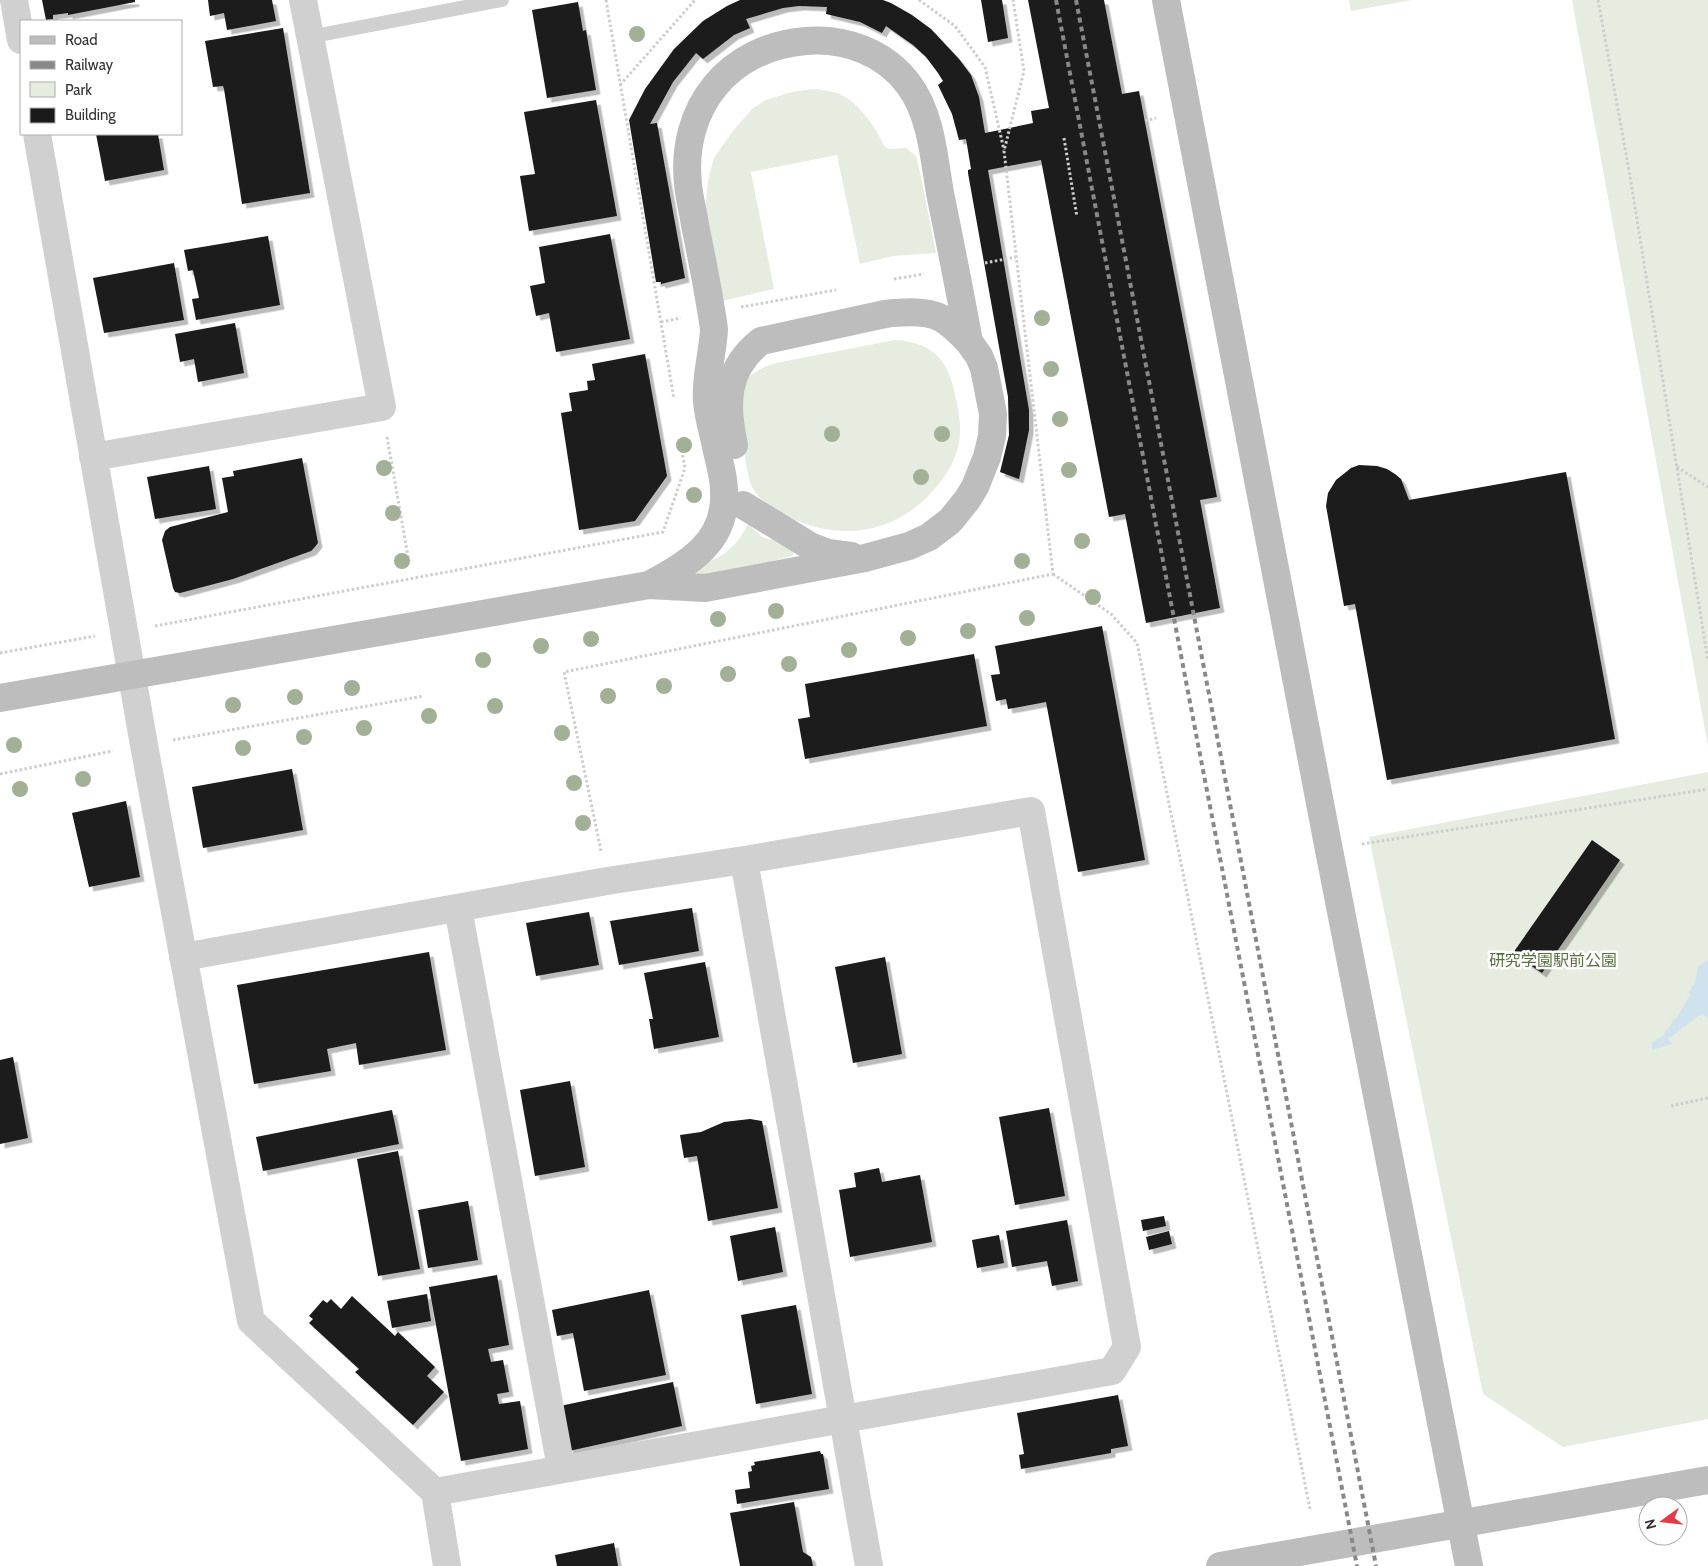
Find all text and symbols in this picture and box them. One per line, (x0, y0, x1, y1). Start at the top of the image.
legend (20, 20, 182, 135)
text: Road (65, 31, 98, 49)
text: Railway (65, 56, 114, 74)
text: Park (65, 81, 92, 99)
text: Building (65, 106, 116, 124)
park label: 研究学園駅前公園 (1489, 951, 1617, 970)
north arrow (1638, 1496, 1688, 1546)
text: N (1640, 1517, 1660, 1531)

